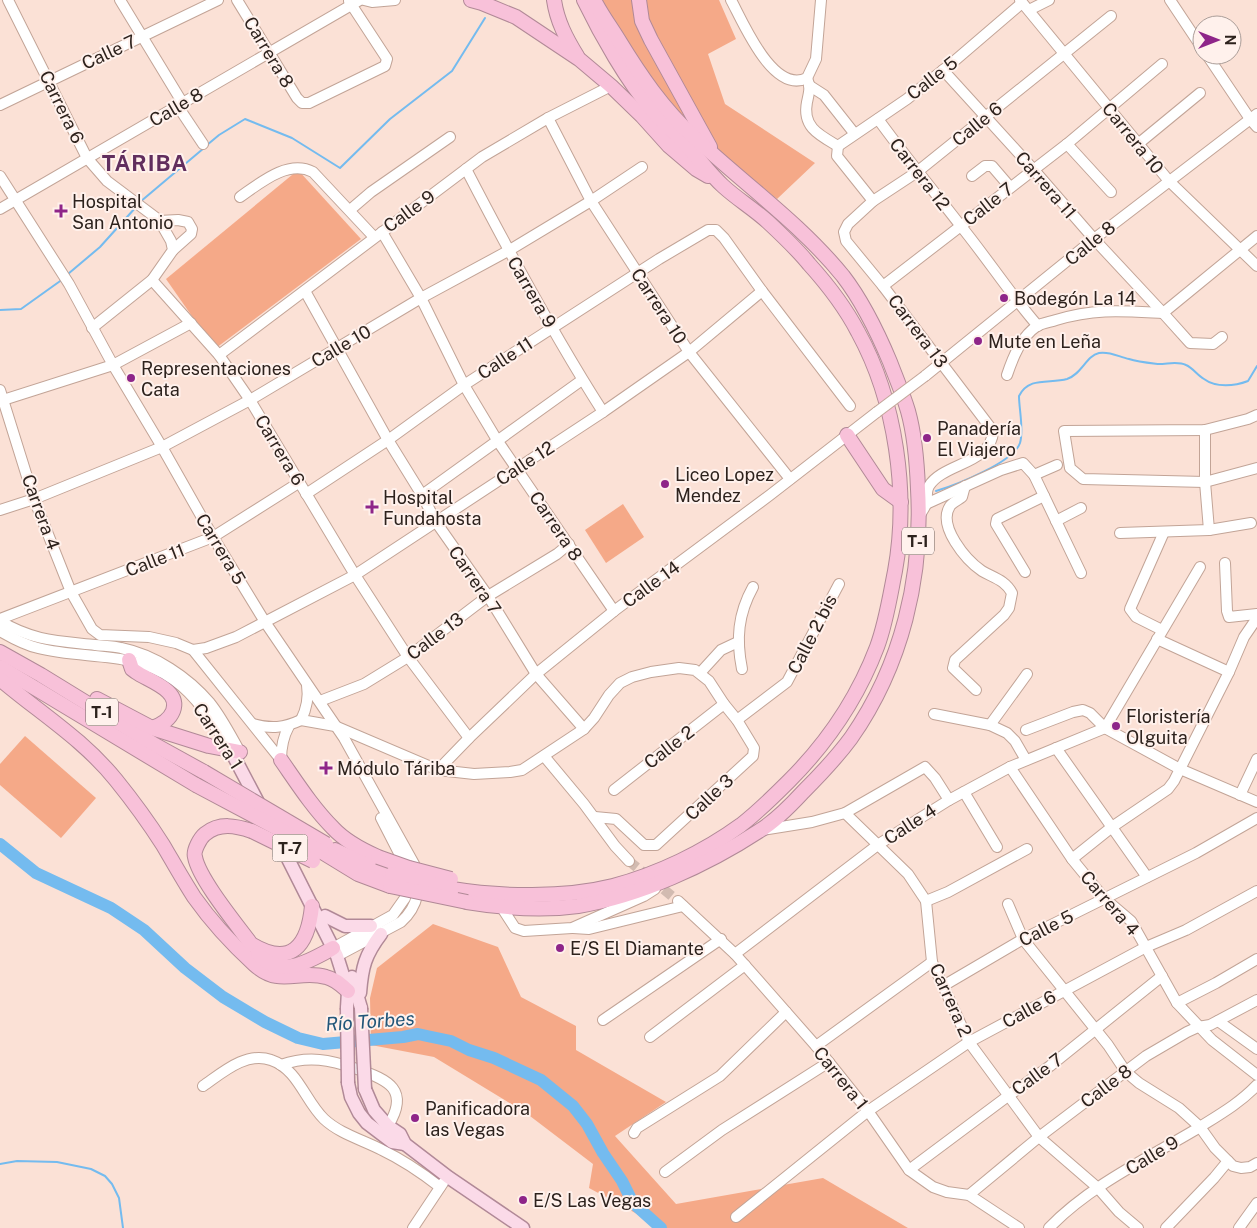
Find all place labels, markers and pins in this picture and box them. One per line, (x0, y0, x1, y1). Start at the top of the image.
place label: Hospital San Antonio (72, 191, 173, 233)
marker: Hospital San Antonio (54, 204, 68, 218)
place label: Bodegón La 14 (1014, 288, 1136, 309)
marker: Bodegón La 14 (998, 292, 1010, 304)
place label: Mute en Leña (988, 331, 1101, 352)
marker: Mute en Leña (972, 335, 984, 347)
place label: Representaciones Cata (141, 358, 291, 400)
marker: Representaciones Cata (125, 372, 137, 384)
place label: Panadería El Viajero (937, 418, 1021, 460)
marker: Panadería El Viajero (921, 432, 933, 444)
place label: Liceo Lopez Mendez (675, 464, 774, 506)
marker: Liceo Lopez Mendez (659, 478, 671, 490)
place label: Hospital Fundahosta (383, 487, 481, 529)
marker: Hospital Fundahosta (365, 500, 379, 514)
place label: Floristería Olguita (1126, 706, 1211, 748)
marker: Floristería Olguita (1110, 720, 1122, 732)
place label: Módulo Táriba (337, 758, 456, 779)
marker: Módulo Táriba (319, 761, 333, 775)
place label: E/S El Diamante (570, 938, 704, 959)
marker: E/S El Diamante (554, 942, 566, 954)
place label: Panificadora las Vegas (425, 1098, 530, 1140)
marker: Panificadora las Vegas (409, 1112, 421, 1124)
place label: E/S Las Vegas (533, 1190, 651, 1211)
marker: E/S Las Vegas (517, 1194, 529, 1206)

